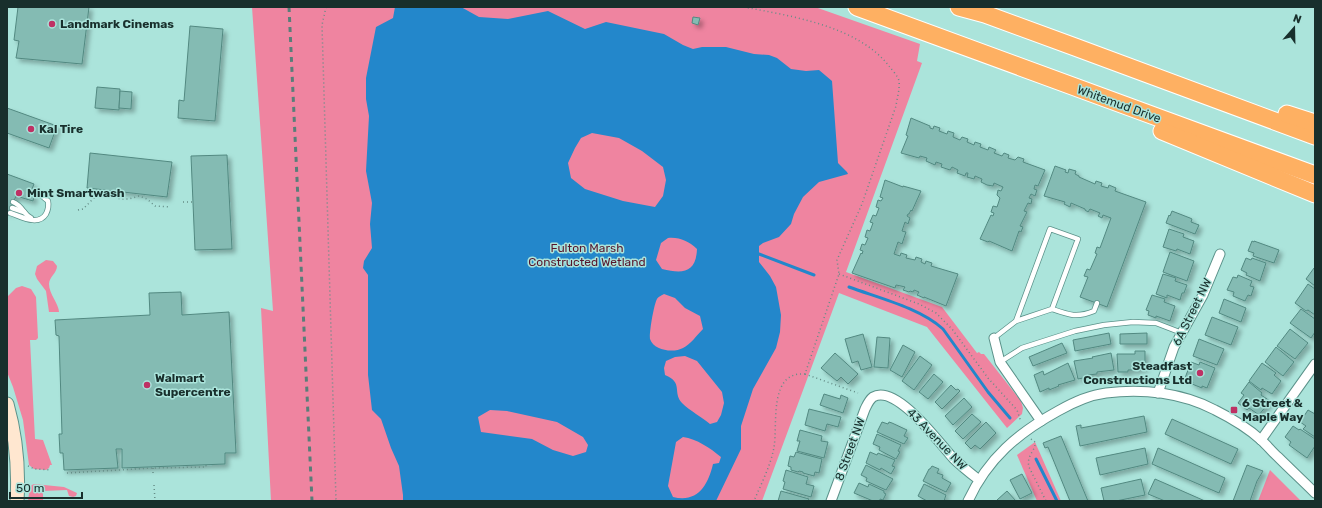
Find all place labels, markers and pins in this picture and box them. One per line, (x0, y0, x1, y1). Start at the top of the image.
place label: Landmark Cinemas (60, 17, 174, 31)
marker: Landmark Cinemas (47, 19, 57, 29)
place label: Kal Tire (39, 122, 83, 136)
marker: Kal Tire (26, 124, 36, 134)
place label: Mint Smartwash (27, 186, 125, 200)
marker: Mint Smartwash (14, 188, 24, 198)
place label: Steadfast Constructions Ltd (1083, 359, 1192, 387)
marker: Steadfast Constructions Ltd (1195, 368, 1205, 378)
place label: Walmart Supercentre (155, 371, 231, 399)
marker: Walmart Supercentre (142, 380, 152, 390)
place label: 6 Street & Maple Way (1242, 396, 1303, 424)
marker: 6 Street & Maple Way (1229, 405, 1239, 415)

